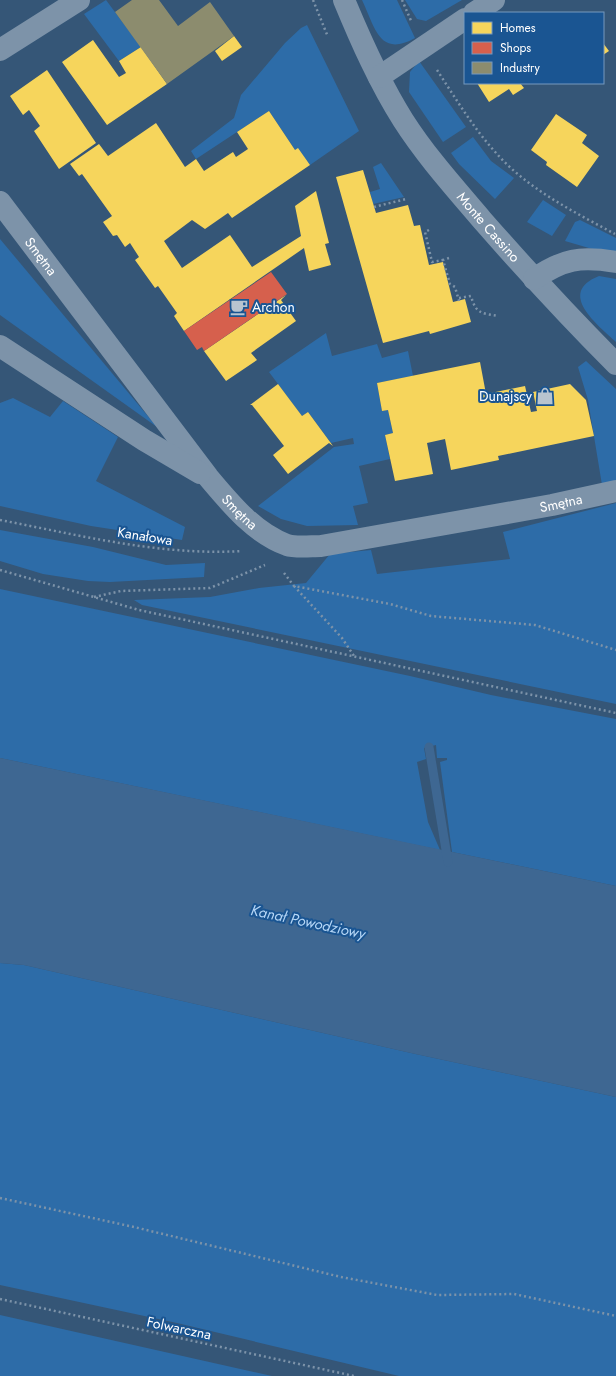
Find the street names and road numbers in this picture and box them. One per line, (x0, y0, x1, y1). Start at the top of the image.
street label: Monte Cassino (452, 187, 525, 267)
street label: Smętna (20, 233, 62, 280)
street label: Smętna (538, 489, 584, 517)
street label: Smętna (217, 490, 262, 534)
street label: Kanałowa (116, 522, 174, 550)
street label: Folwarczna (145, 1311, 213, 1345)

